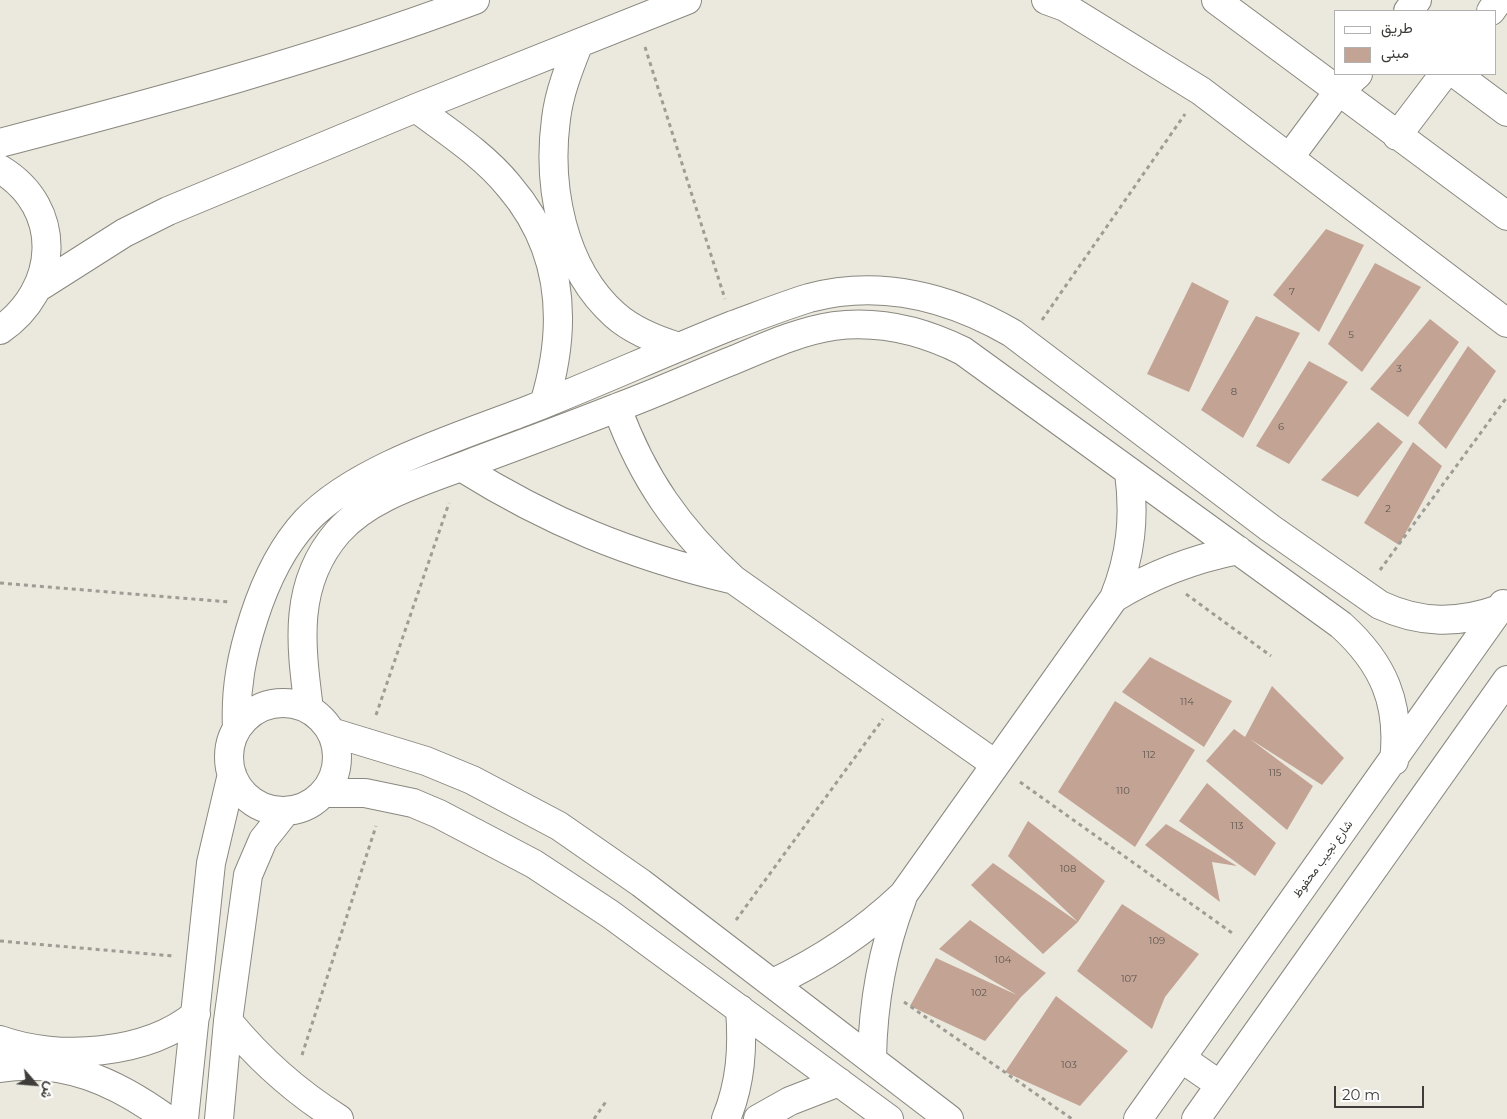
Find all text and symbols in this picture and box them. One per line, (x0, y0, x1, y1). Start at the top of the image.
legend (1334, 10, 1497, 75)
text: طريق (1381, 18, 1413, 37)
text: مبنى (1381, 43, 1409, 62)
house number: 7 (1289, 286, 1295, 298)
house number: 5 (1348, 329, 1354, 341)
house number: 3 (1396, 363, 1402, 375)
house number: 8 (1231, 386, 1237, 398)
house number: 6 (1278, 421, 1284, 433)
house number: 2 (1385, 503, 1391, 515)
house number: 114 (1180, 696, 1194, 708)
house number: 112 (1143, 749, 1155, 761)
house number: 115 (1269, 767, 1281, 779)
house number: 110 (1116, 785, 1130, 797)
street label: شارع نجيب محفوظ (1290, 817, 1356, 901)
house number: 113 (1231, 820, 1243, 832)
house number: 108 (1060, 863, 1076, 875)
house number: 109 (1149, 935, 1165, 947)
house number: 104 (995, 954, 1011, 966)
house number: 107 (1121, 973, 1137, 985)
house number: 102 (971, 987, 987, 999)
north arrow (10, 1059, 60, 1109)
house number: 103 (1061, 1059, 1077, 1071)
scale bar (1337, 1076, 1427, 1108)
text: ش (37, 1079, 60, 1102)
text: 20 m (1342, 1085, 1380, 1104)

